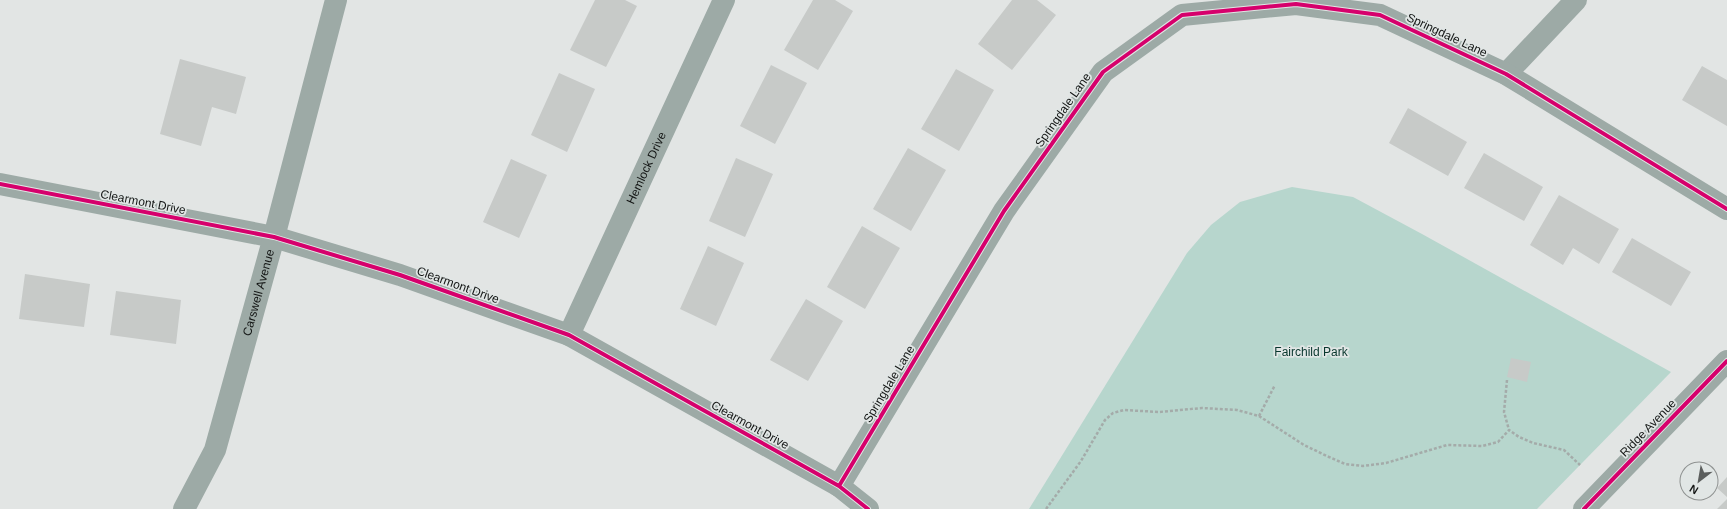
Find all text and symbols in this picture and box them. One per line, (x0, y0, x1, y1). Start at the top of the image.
street label: Springdale Lane (1404, 10, 1490, 60)
street label: Springdale Lane (1032, 70, 1094, 150)
street label: Hemlock Drive (624, 129, 669, 206)
street label: Clearmont Drive (99, 187, 187, 217)
street label: Carswell Avenue (240, 247, 277, 337)
street label: Clearmont Drive (415, 264, 501, 307)
street label: Springdale Lane (860, 343, 918, 425)
park label: Fairchild Park (1274, 345, 1349, 359)
street label: Ridge Avenue (1617, 396, 1679, 460)
street label: Clearmont Drive (709, 398, 792, 452)
north arrow (1679, 461, 1719, 501)
text: N (1687, 482, 1700, 497)

